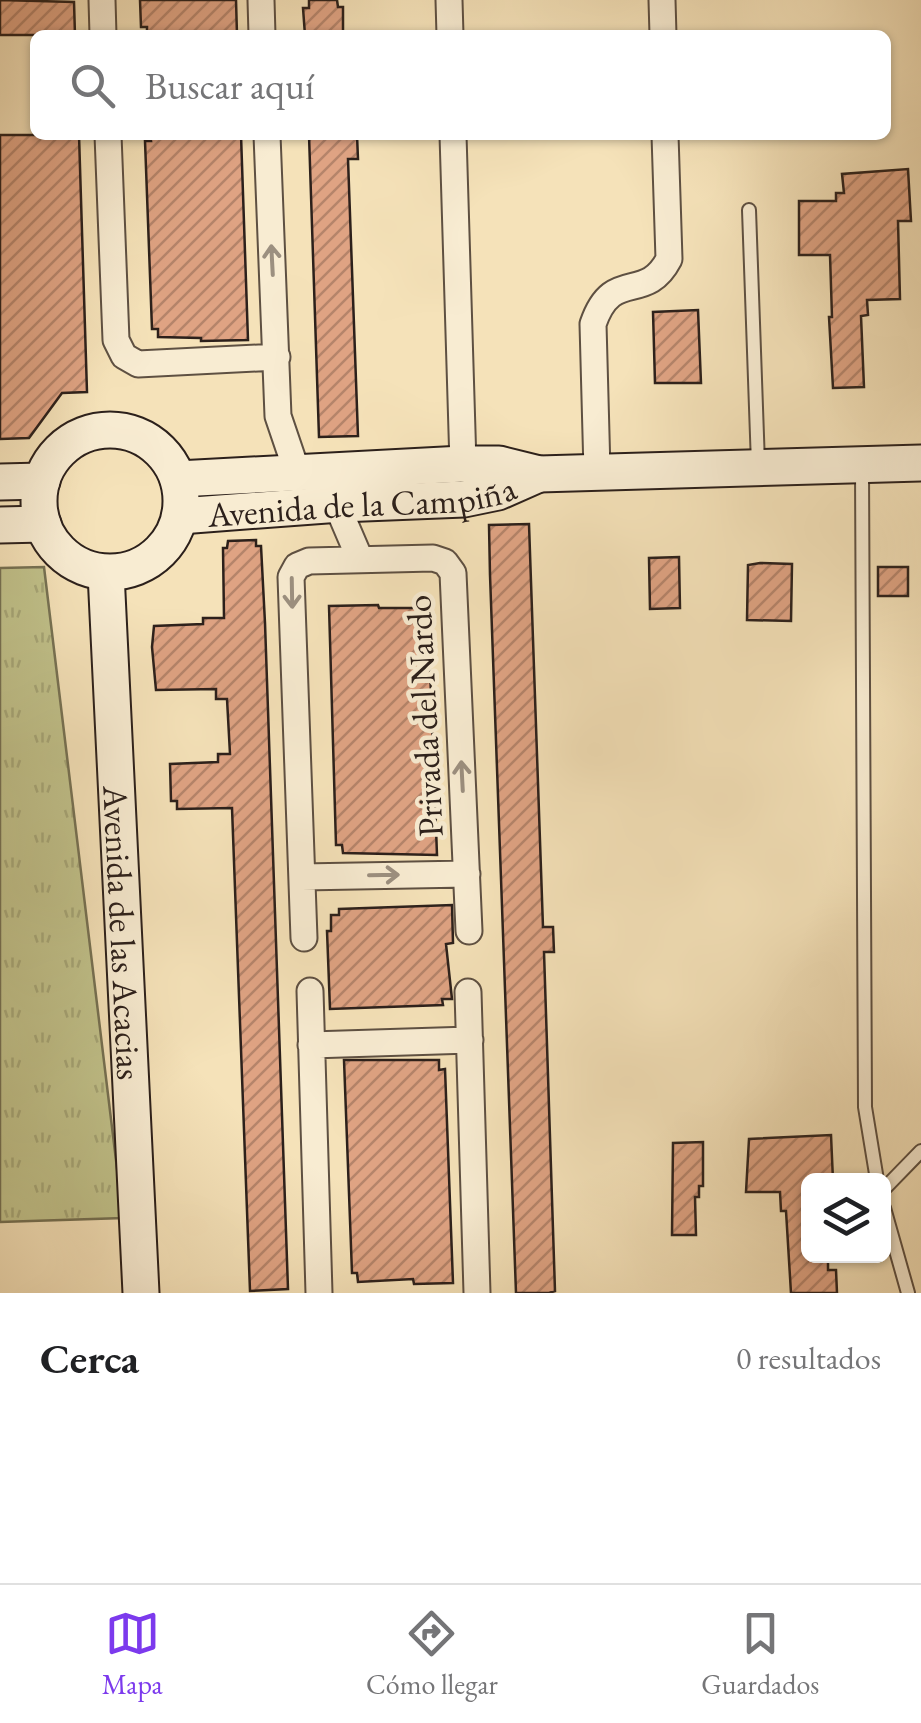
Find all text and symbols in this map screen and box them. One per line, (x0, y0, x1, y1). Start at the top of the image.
search box (30, 30, 891, 140)
icon: search (65, 58, 120, 113)
text: Buscar aquí (145, 61, 314, 110)
one-way arrow (263, 244, 282, 276)
street label: Avenida de la Campiña (205, 465, 523, 536)
one-way arrow (282, 576, 302, 609)
street label: Privada del Nardo (395, 594, 453, 838)
one-way arrow (452, 761, 471, 793)
street label: Avenida de las Acacias (94, 783, 153, 1081)
one-way arrow (368, 866, 400, 885)
map controls (801, 1173, 891, 1263)
button: layers (801, 1173, 891, 1263)
text: Cerca (40, 1331, 139, 1386)
text: 0 resultados (736, 1337, 881, 1379)
tab: Mapa (102, 1606, 163, 1702)
tab: Cómo llegar (366, 1606, 498, 1702)
tab: Guardados (701, 1606, 819, 1702)

